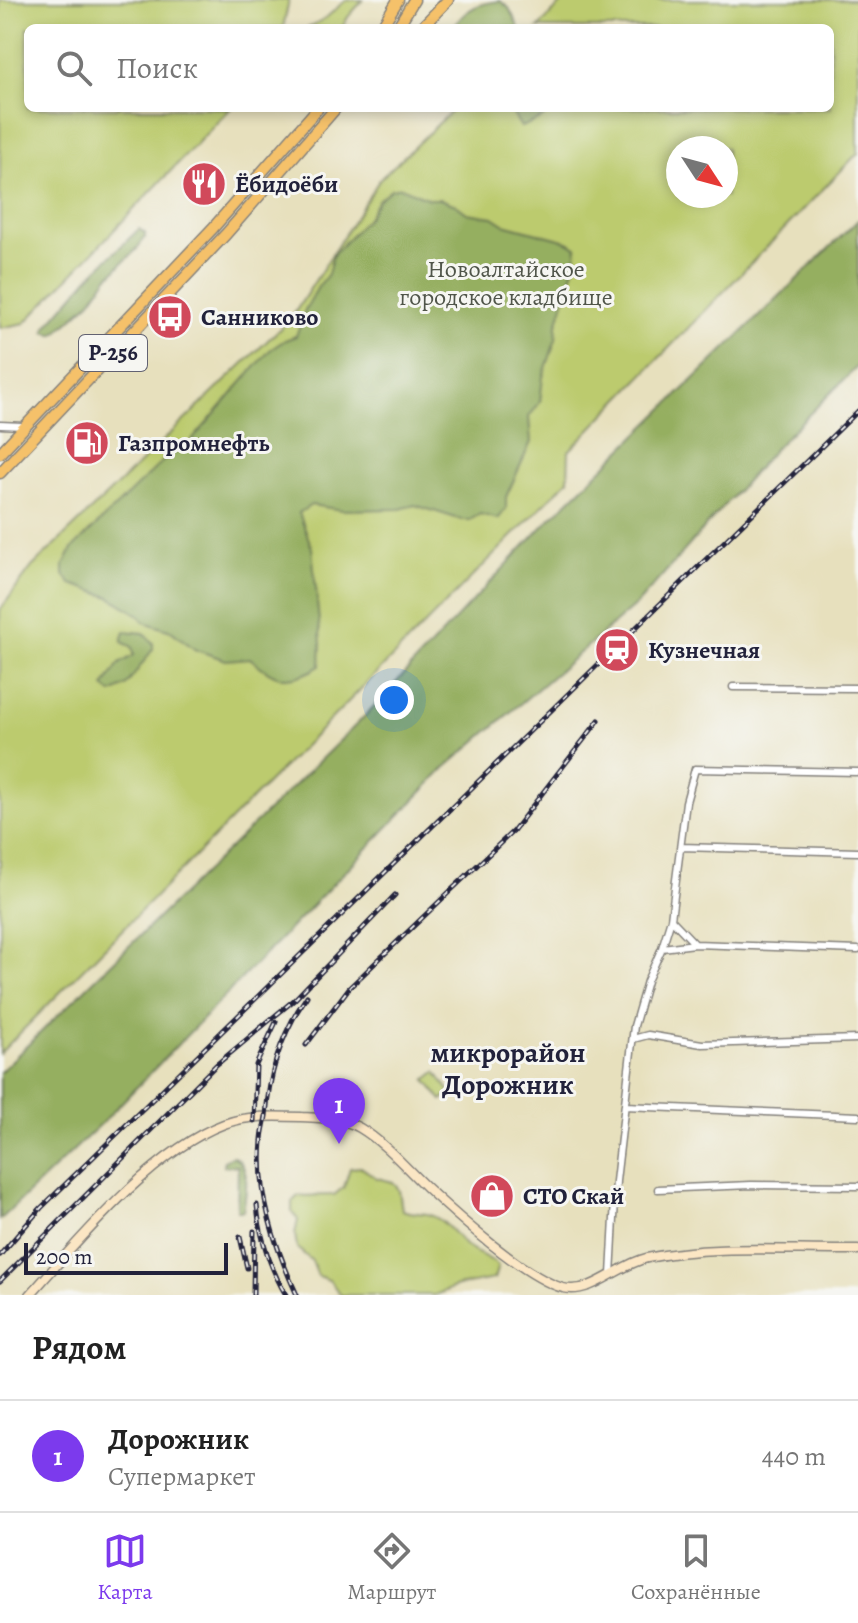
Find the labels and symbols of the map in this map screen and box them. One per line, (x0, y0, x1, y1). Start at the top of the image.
north arrow (666, 136, 738, 208)
restaurant icon: Ёбидоёби (180, 160, 228, 208)
place label: Ёбидоёби (235, 168, 338, 200)
park label: Новоалтайское городское кладбище (399, 253, 613, 313)
bus stop icon: Санниково (146, 293, 194, 341)
place label: Санниково (201, 301, 318, 333)
road number: Р-256 (79, 335, 147, 371)
fuel station icon: Газпромнефть (63, 419, 111, 467)
place label: Газпромнефть (118, 427, 269, 459)
station icon: Кузнечная (593, 626, 641, 674)
place label: Кузнечная (648, 634, 760, 666)
your location (374, 680, 414, 720)
district label: микрорайон Дорожник (430, 1034, 586, 1104)
pin: 1 (313, 1078, 365, 1144)
shop icon: СТО Скай (468, 1172, 516, 1220)
place label: СТО Скай (523, 1180, 624, 1212)
scale bar (24, 1239, 228, 1275)

